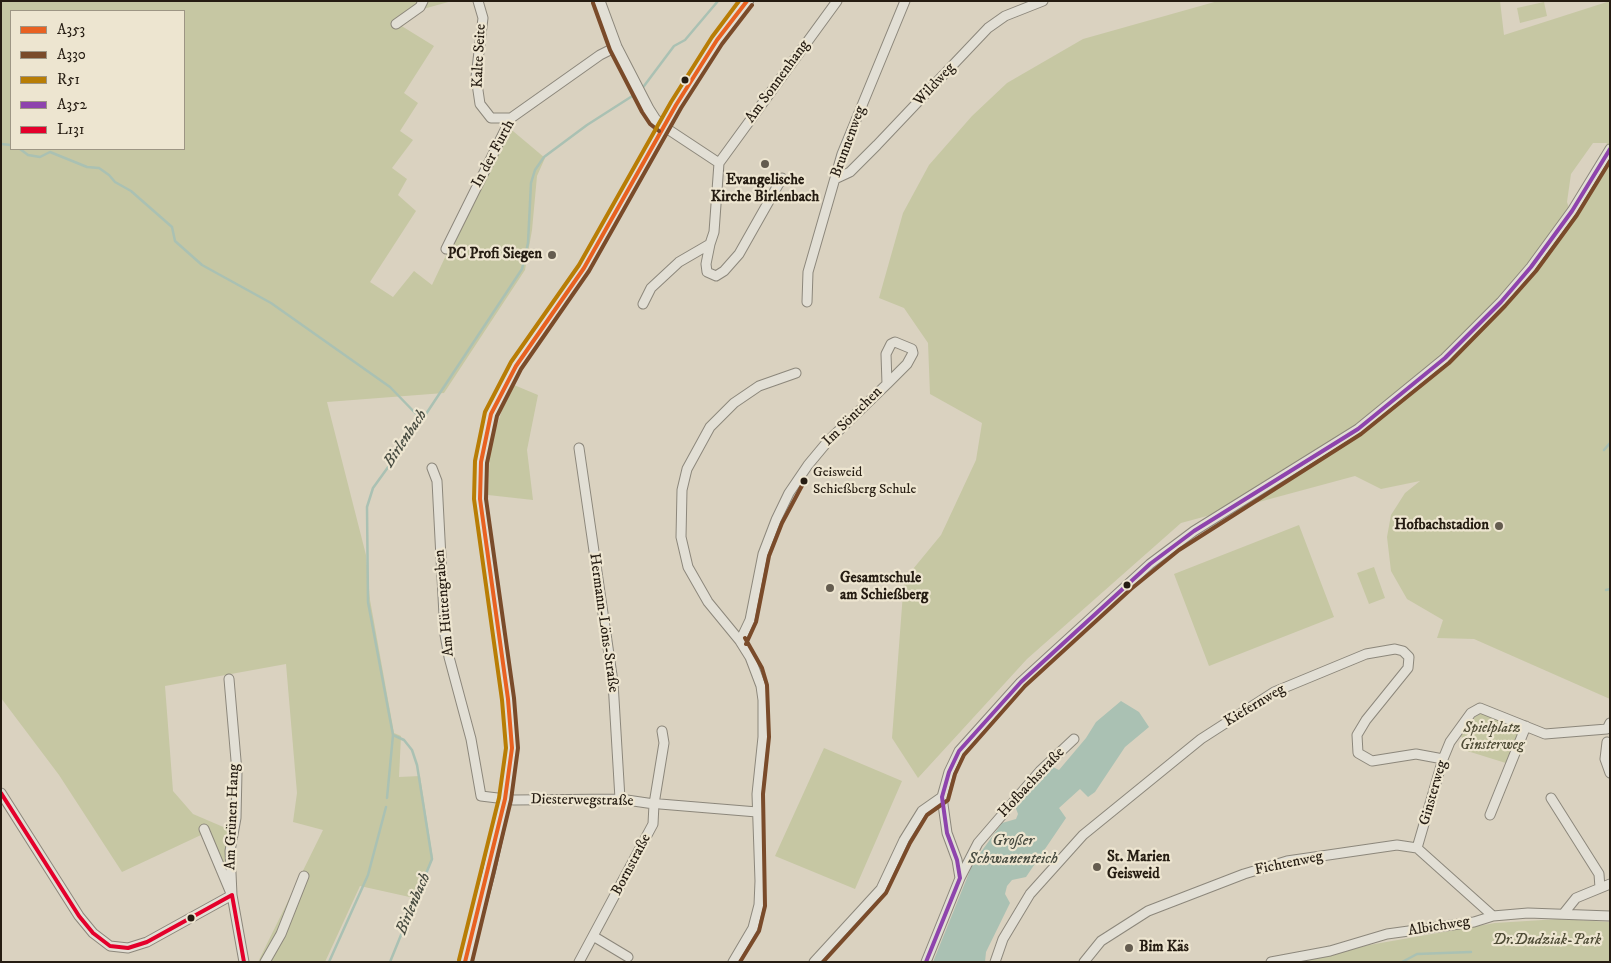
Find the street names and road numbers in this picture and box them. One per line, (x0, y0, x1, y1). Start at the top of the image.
street label: Kalte Seite (469, 23, 491, 89)
street label: Am Sonnenhang (742, 37, 814, 127)
street label: Wildweg (910, 60, 960, 110)
street label: Brunnenweg (828, 104, 870, 180)
street label: In der Furth (469, 117, 519, 191)
street label: Im Söntchen (820, 384, 886, 450)
street label: Am Hüttengraben (431, 549, 459, 657)
street label: Hermann-Löns-Straße (584, 552, 622, 694)
street label: Kiefernweg (1221, 681, 1289, 731)
street label: Hofbachstraße (995, 744, 1069, 822)
street label: Ginsterweg (1416, 758, 1452, 828)
street label: Am Grünen Hang (222, 763, 244, 871)
street label: Diesterwegstraße (530, 791, 634, 811)
street label: Bornstraße (608, 831, 656, 899)
street label: Fichtenweg (1253, 848, 1325, 880)
street label: Albichweg (1407, 913, 1471, 941)

